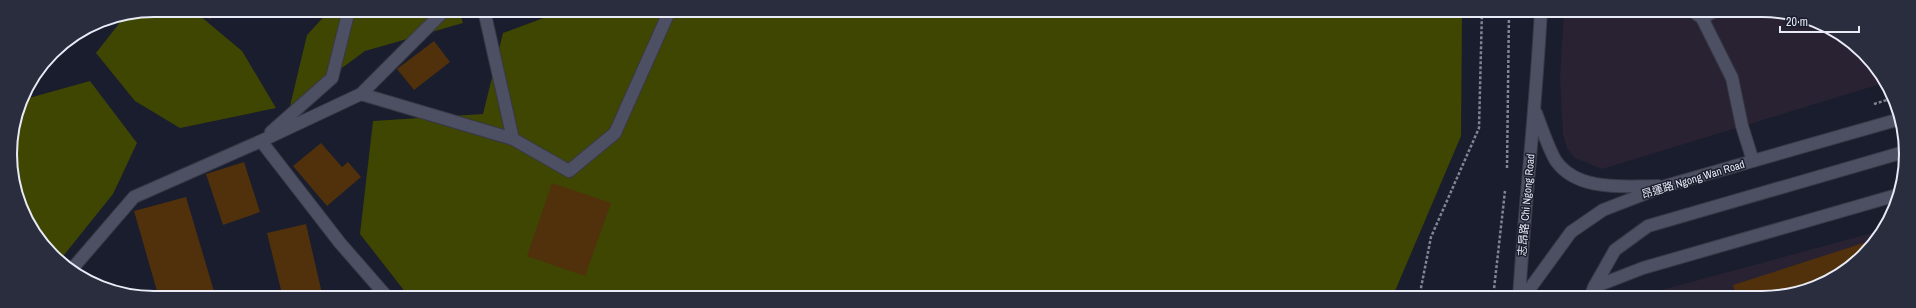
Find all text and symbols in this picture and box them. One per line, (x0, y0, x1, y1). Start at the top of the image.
scale bar (1780, 8, 1859, 34)
text: 20 m (1786, 14, 1808, 30)
street label: 志昂路 Chi Ngong Road (1515, 153, 1537, 257)
street label: 昂運路 Ngong Wan Road (1640, 157, 1746, 201)

